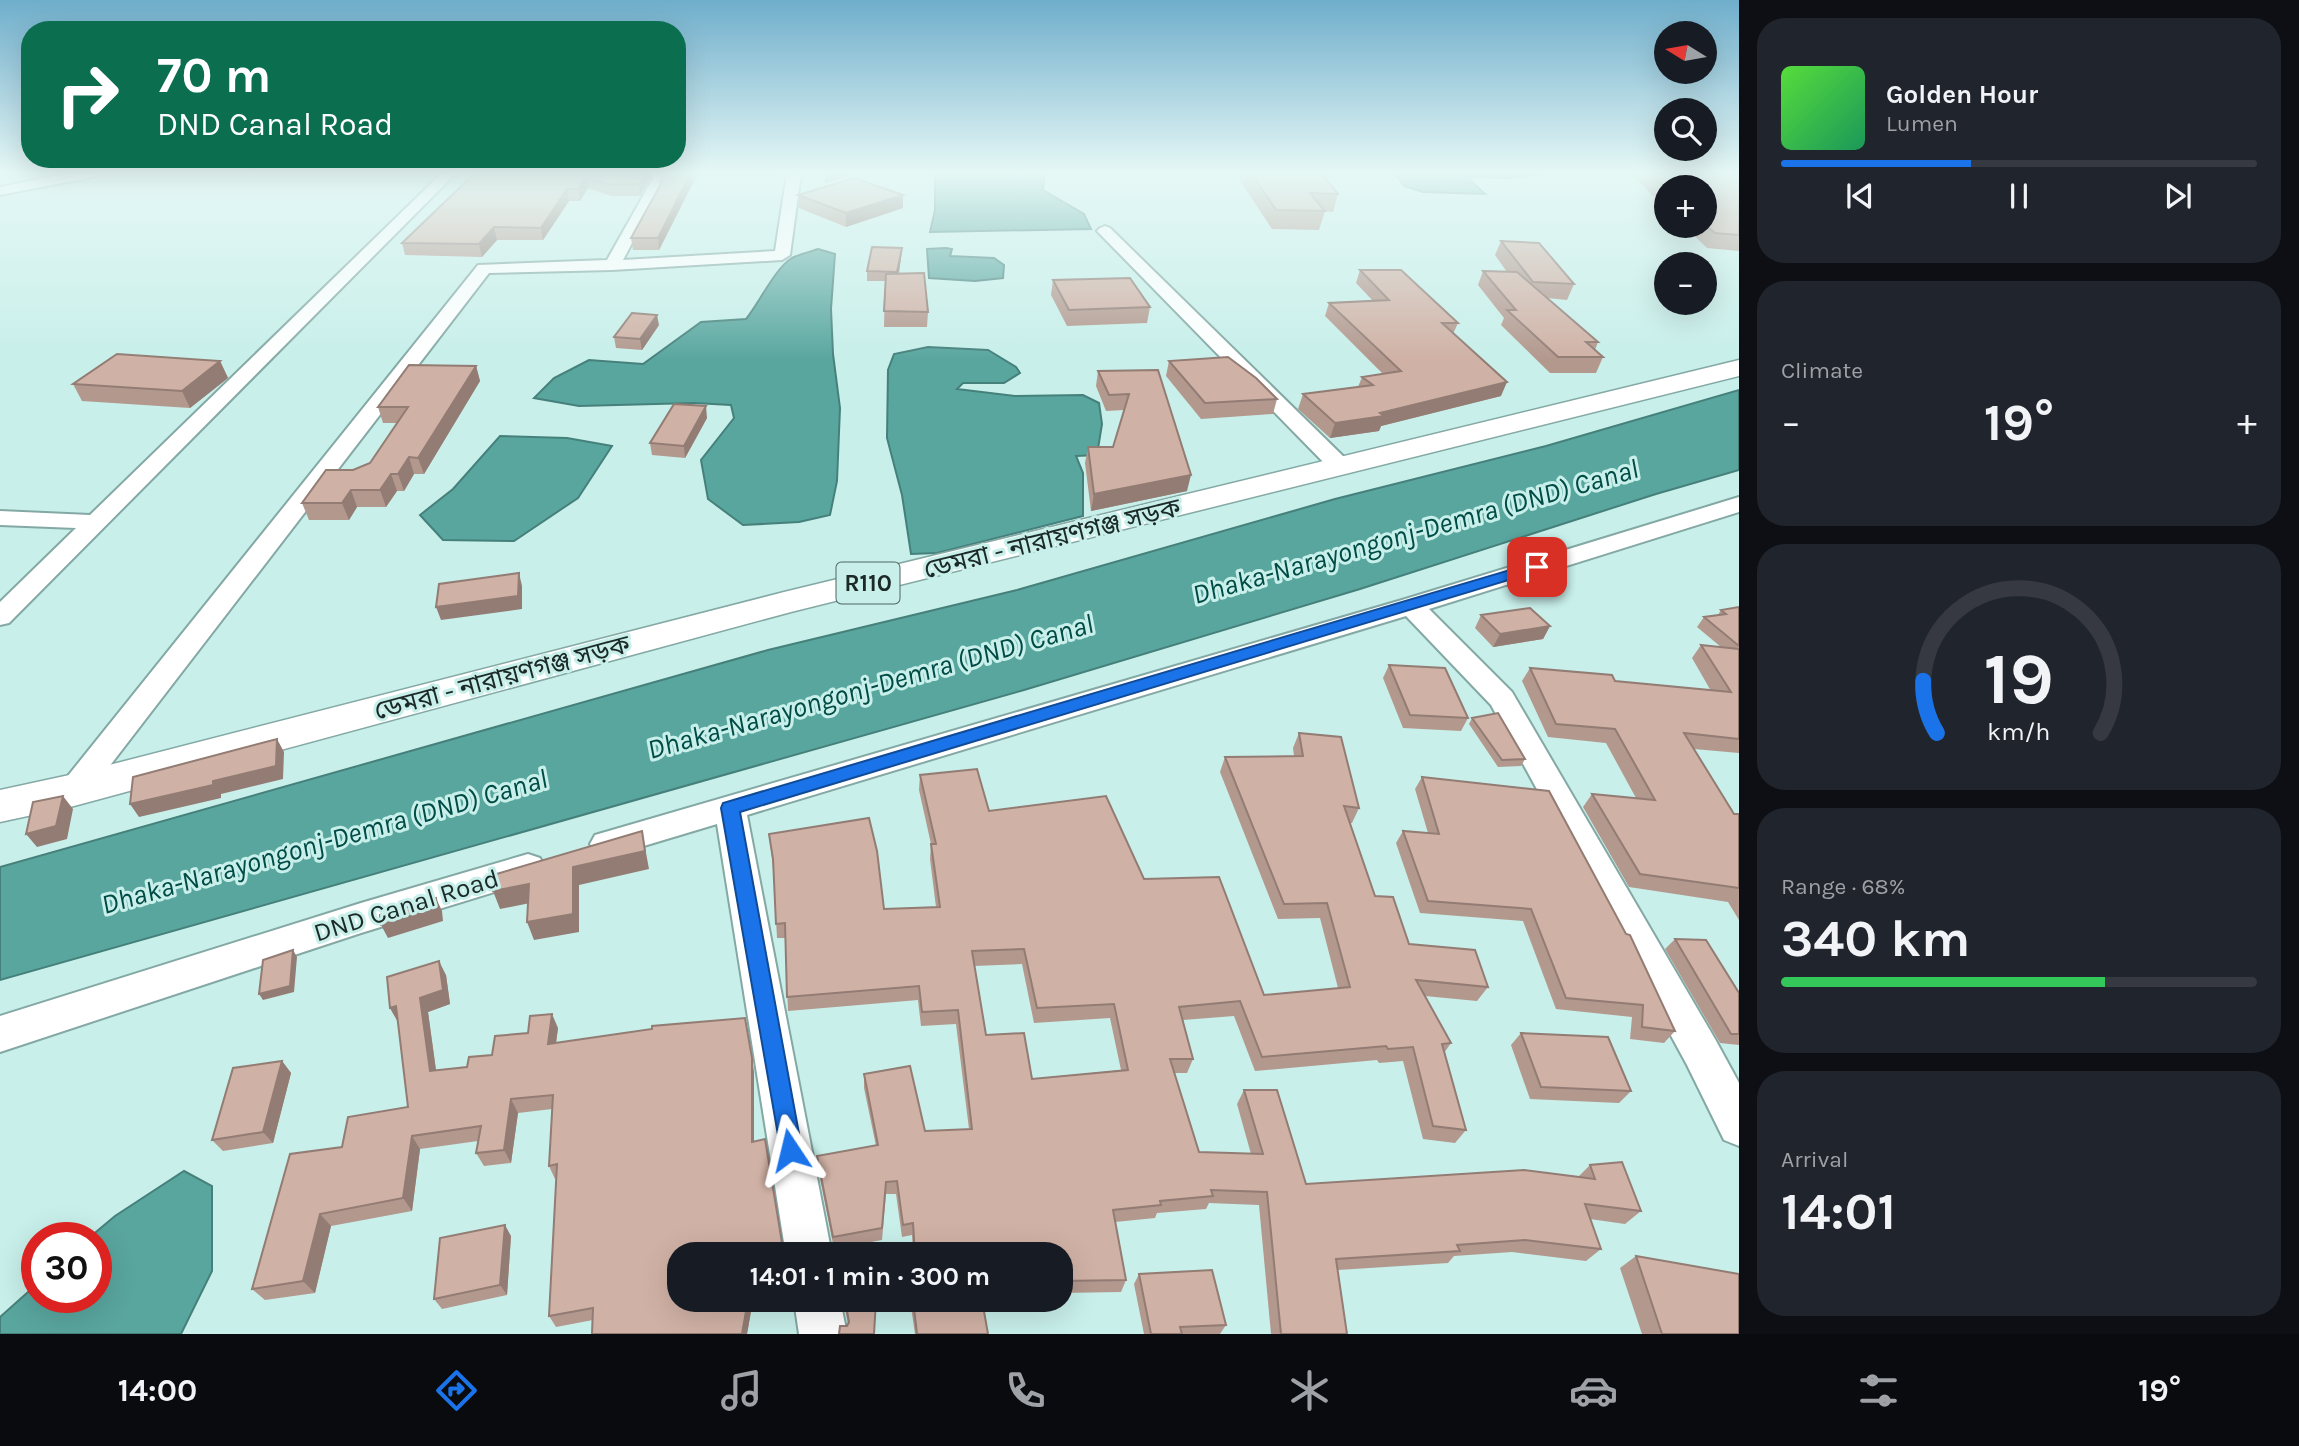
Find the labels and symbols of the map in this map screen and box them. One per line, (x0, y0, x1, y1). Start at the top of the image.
north arrow (1654, 21, 1717, 84)
water label: Dhaka-Narayongonj-Demra (DND) Canal (1188, 452, 1642, 611)
street label: ডেমরা - নারায়ণগঞ্জ সড়ক (921, 491, 1185, 585)
pin (1507, 537, 1567, 597)
road number: R110 (836, 562, 900, 604)
water label: Dhaka-Narayongonj-Demra (DND) Canal (643, 607, 1097, 766)
street label: ডেমরা - নারায়ণগঞ্জ সড়ক (371, 628, 634, 727)
water label: Dhaka-Narayongonj-Demra (DND) Canal (97, 762, 551, 921)
street label: DND Canal Road (310, 863, 502, 948)
position arrow (753, 1113, 827, 1187)
speed limit sign: 30 (21, 1222, 112, 1313)

